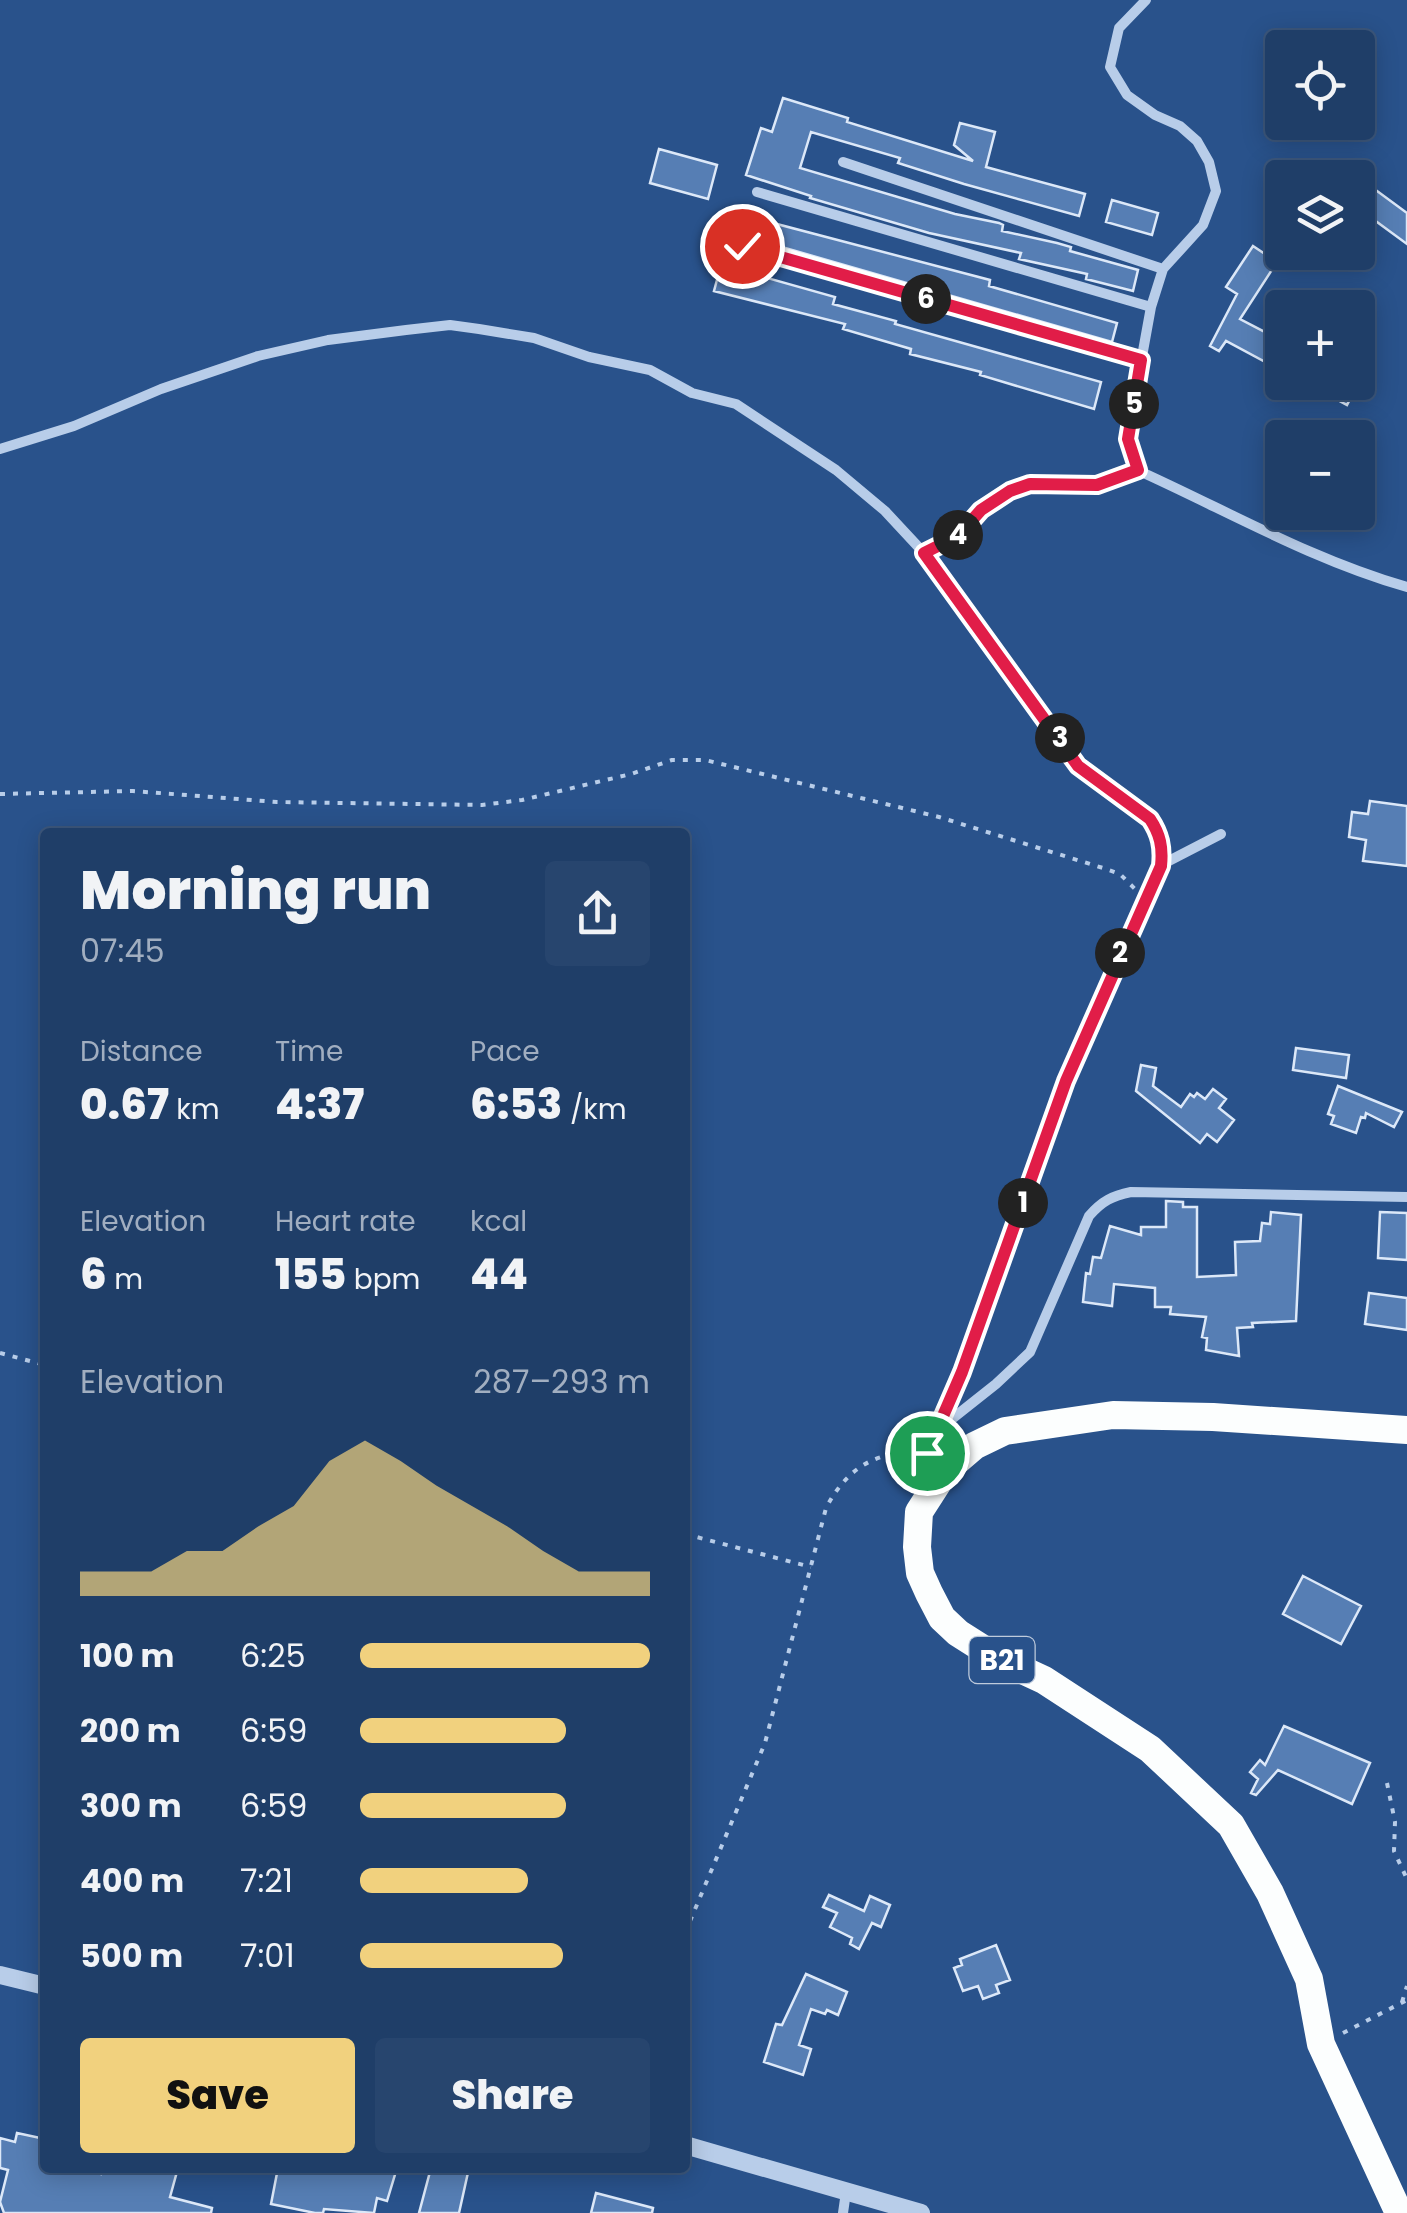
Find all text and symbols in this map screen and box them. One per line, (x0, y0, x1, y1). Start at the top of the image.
map controls (1265, 30, 1375, 530)
button: locate (1265, 30, 1375, 140)
button: layers (1265, 160, 1375, 270)
pin (700, 204, 785, 289)
icon: check (715, 219, 770, 274)
pin: 6 (901, 274, 951, 324)
text: 6 (917, 279, 935, 318)
button: + (1265, 290, 1375, 400)
pin: 5 (1109, 379, 1159, 429)
text: 5 (1125, 384, 1143, 423)
button: − (1265, 420, 1375, 530)
pin: 4 (933, 510, 983, 560)
text: 4 (949, 515, 967, 554)
pin: 3 (1035, 713, 1085, 763)
text: 3 (1052, 718, 1068, 757)
text: Morning run (80, 851, 431, 928)
button: share (545, 861, 650, 966)
text: 07:45 (80, 928, 165, 973)
pin: 2 (1095, 928, 1145, 978)
text: 2 (1112, 933, 1128, 972)
text: Distance (80, 1032, 203, 1071)
text: Time (275, 1032, 343, 1071)
text: Pace (470, 1032, 540, 1071)
text: 0.67 (80, 1075, 169, 1134)
text: 4:37 (275, 1075, 364, 1134)
text: 6:53 (470, 1075, 562, 1134)
text: km (169, 1090, 220, 1129)
text: /km (562, 1090, 627, 1129)
pin: 1 (998, 1178, 1048, 1228)
text: 1 (1018, 1183, 1028, 1222)
text: Elevation (80, 1202, 206, 1241)
text: Heart rate (275, 1202, 416, 1241)
text: kcal (470, 1202, 527, 1241)
text: 6 (80, 1245, 107, 1304)
text: 155 (275, 1245, 346, 1304)
text: 44 (470, 1245, 528, 1304)
text: m (107, 1260, 143, 1299)
text: bpm (346, 1260, 420, 1299)
text: Elevation (80, 1359, 224, 1404)
text: 287–293 m (473, 1359, 650, 1404)
pin (885, 1411, 970, 1496)
icon: arrive (900, 1426, 955, 1481)
text: 100 m (80, 1633, 174, 1678)
text: 6:25 (240, 1633, 306, 1678)
road number: B21 (970, 1637, 1034, 1683)
text: 200 m (80, 1708, 181, 1753)
text: 6:59 (240, 1708, 307, 1753)
text: 300 m (80, 1783, 182, 1828)
text: 6:59 (240, 1783, 307, 1828)
text: 400 m (80, 1858, 184, 1903)
text: 7:21 (240, 1858, 293, 1903)
text: 500 m (80, 1933, 183, 1978)
text: 7:01 (240, 1933, 295, 1978)
button: Save (80, 2038, 355, 2153)
button: Share (375, 2038, 650, 2153)

